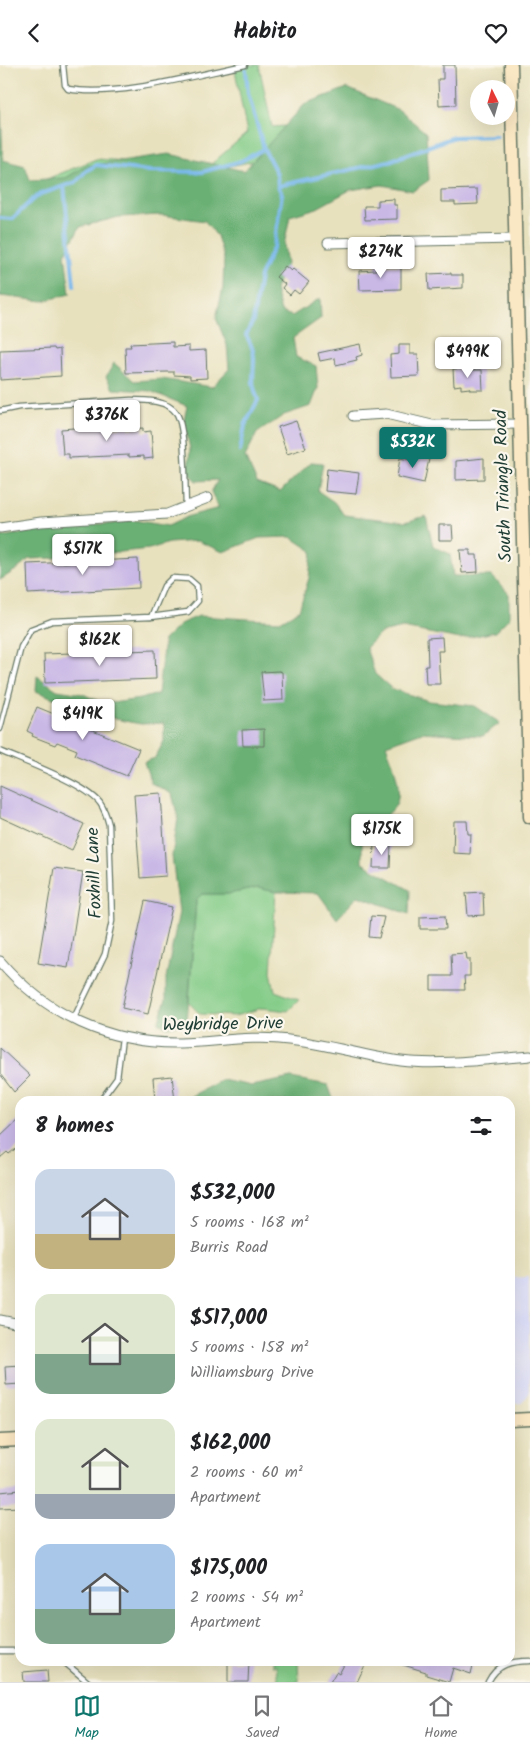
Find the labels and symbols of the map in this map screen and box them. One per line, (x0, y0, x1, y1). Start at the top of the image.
north arrow (470, 80, 515, 125)
pin: $274K (346, 237, 416, 279)
pin: $499K (433, 337, 503, 379)
pin: $376K (72, 399, 142, 442)
street label: South Triangle Road (487, 408, 521, 563)
pin: $532K (378, 427, 448, 469)
pin: $517K (48, 533, 118, 576)
pin: $162K (65, 625, 135, 667)
pin: $419K (48, 699, 118, 741)
pin: $175K (347, 813, 417, 856)
street label: Foxhill Lane (79, 827, 111, 919)
street label: Weybridge Drive (162, 1009, 284, 1041)

